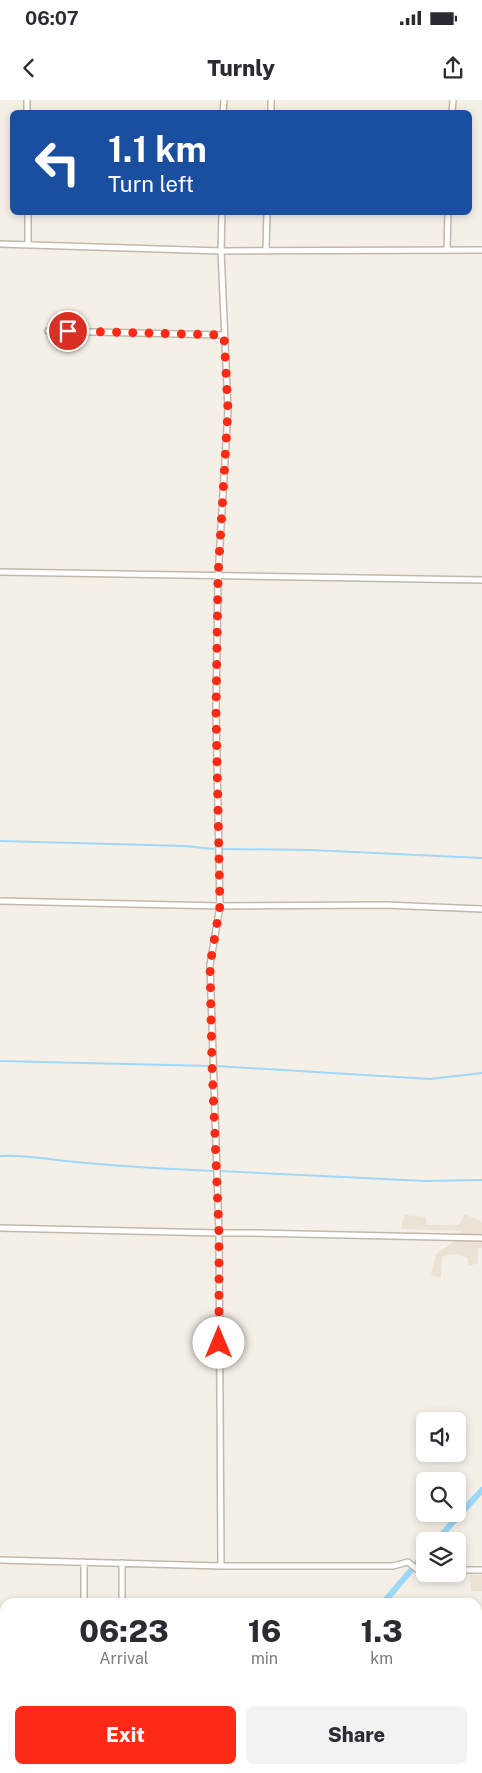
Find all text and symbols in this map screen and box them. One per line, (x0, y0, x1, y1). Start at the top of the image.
text: 06:07 (25, 7, 79, 29)
icon: back (15, 54, 43, 82)
icon: share (439, 54, 467, 82)
text: Turnly (207, 55, 275, 81)
text: 1.1 km (108, 129, 207, 170)
icon: left (25, 130, 90, 195)
text: Turn left (108, 171, 194, 197)
pin (47, 310, 89, 352)
icon: arrive (54, 317, 82, 345)
position arrow (192, 1316, 244, 1368)
map controls (416, 1412, 466, 1582)
button: sound (416, 1412, 466, 1462)
button: search (416, 1472, 466, 1522)
button: layers (416, 1532, 466, 1582)
text: 06:23 (79, 1613, 169, 1649)
text: 16 (248, 1613, 281, 1649)
text: 1.3 (360, 1613, 403, 1649)
text: Arrival (99, 1649, 149, 1668)
text: min (251, 1649, 278, 1668)
text: km (370, 1649, 393, 1668)
button: Exit (15, 1706, 236, 1764)
button: Share (246, 1706, 467, 1764)

